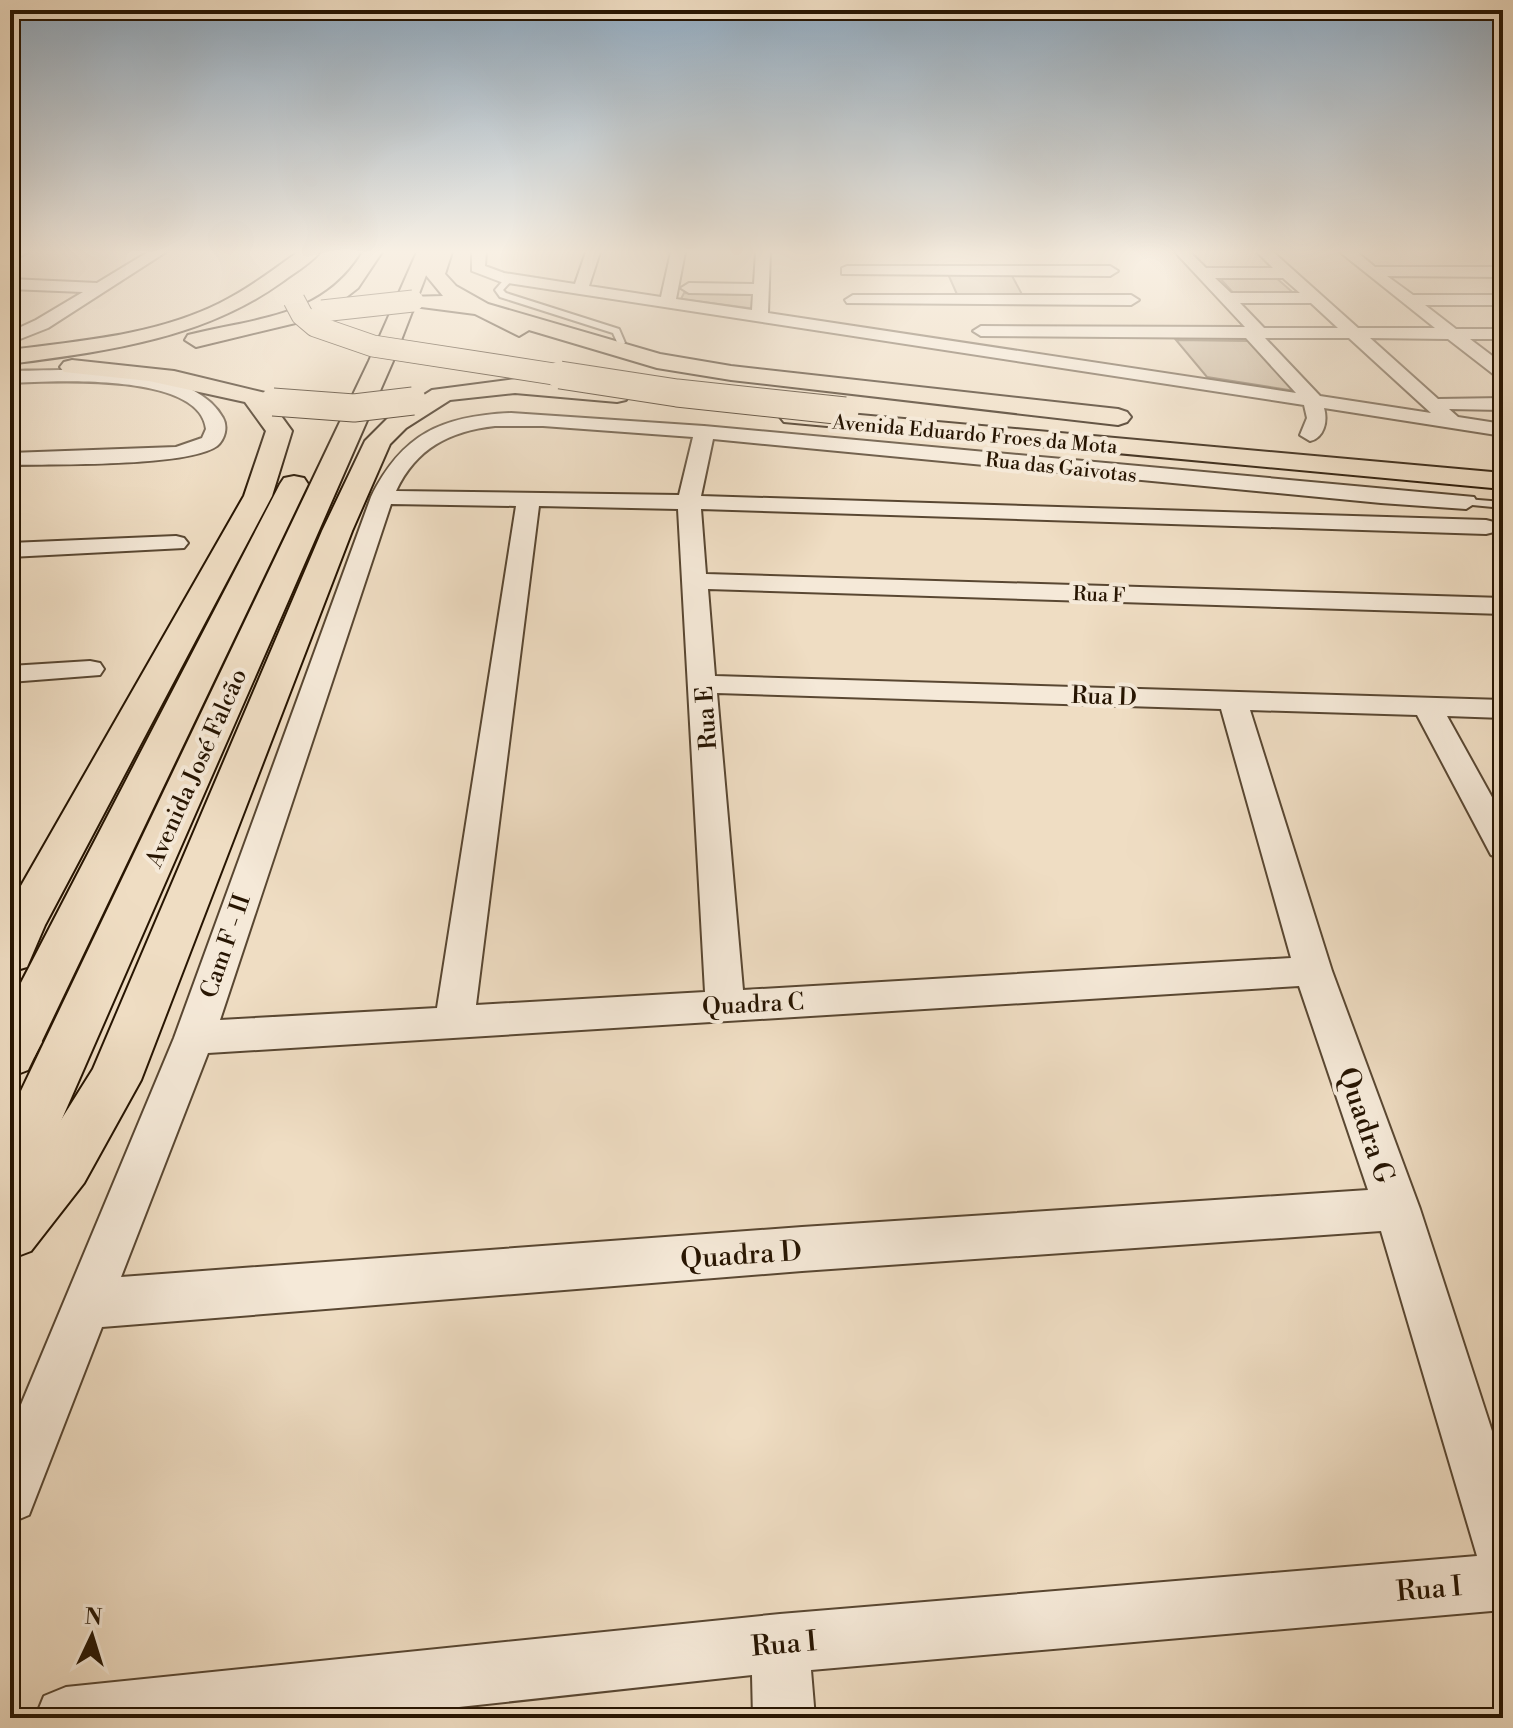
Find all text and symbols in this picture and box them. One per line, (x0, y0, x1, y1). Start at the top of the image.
street label: Avenida Eduardo Froes da Mota (830, 410, 1119, 460)
street label: Rua das Gaivotas (984, 448, 1138, 489)
street label: Rua F (1072, 582, 1126, 609)
street label: Avenida José Falcão (139, 664, 254, 873)
street label: Rua D (1070, 681, 1137, 713)
street label: Rua E (690, 685, 724, 751)
street label: Cam F - II (194, 890, 258, 1002)
street label: Quadra C (701, 987, 805, 1023)
street label: Quadra G (1329, 1063, 1402, 1188)
street label: Quadra D (679, 1234, 803, 1277)
street label: Rua I (1395, 1569, 1464, 1610)
north arrow (52, 1596, 132, 1676)
text: N (84, 1603, 104, 1632)
street label: Rua I (750, 1624, 819, 1665)

